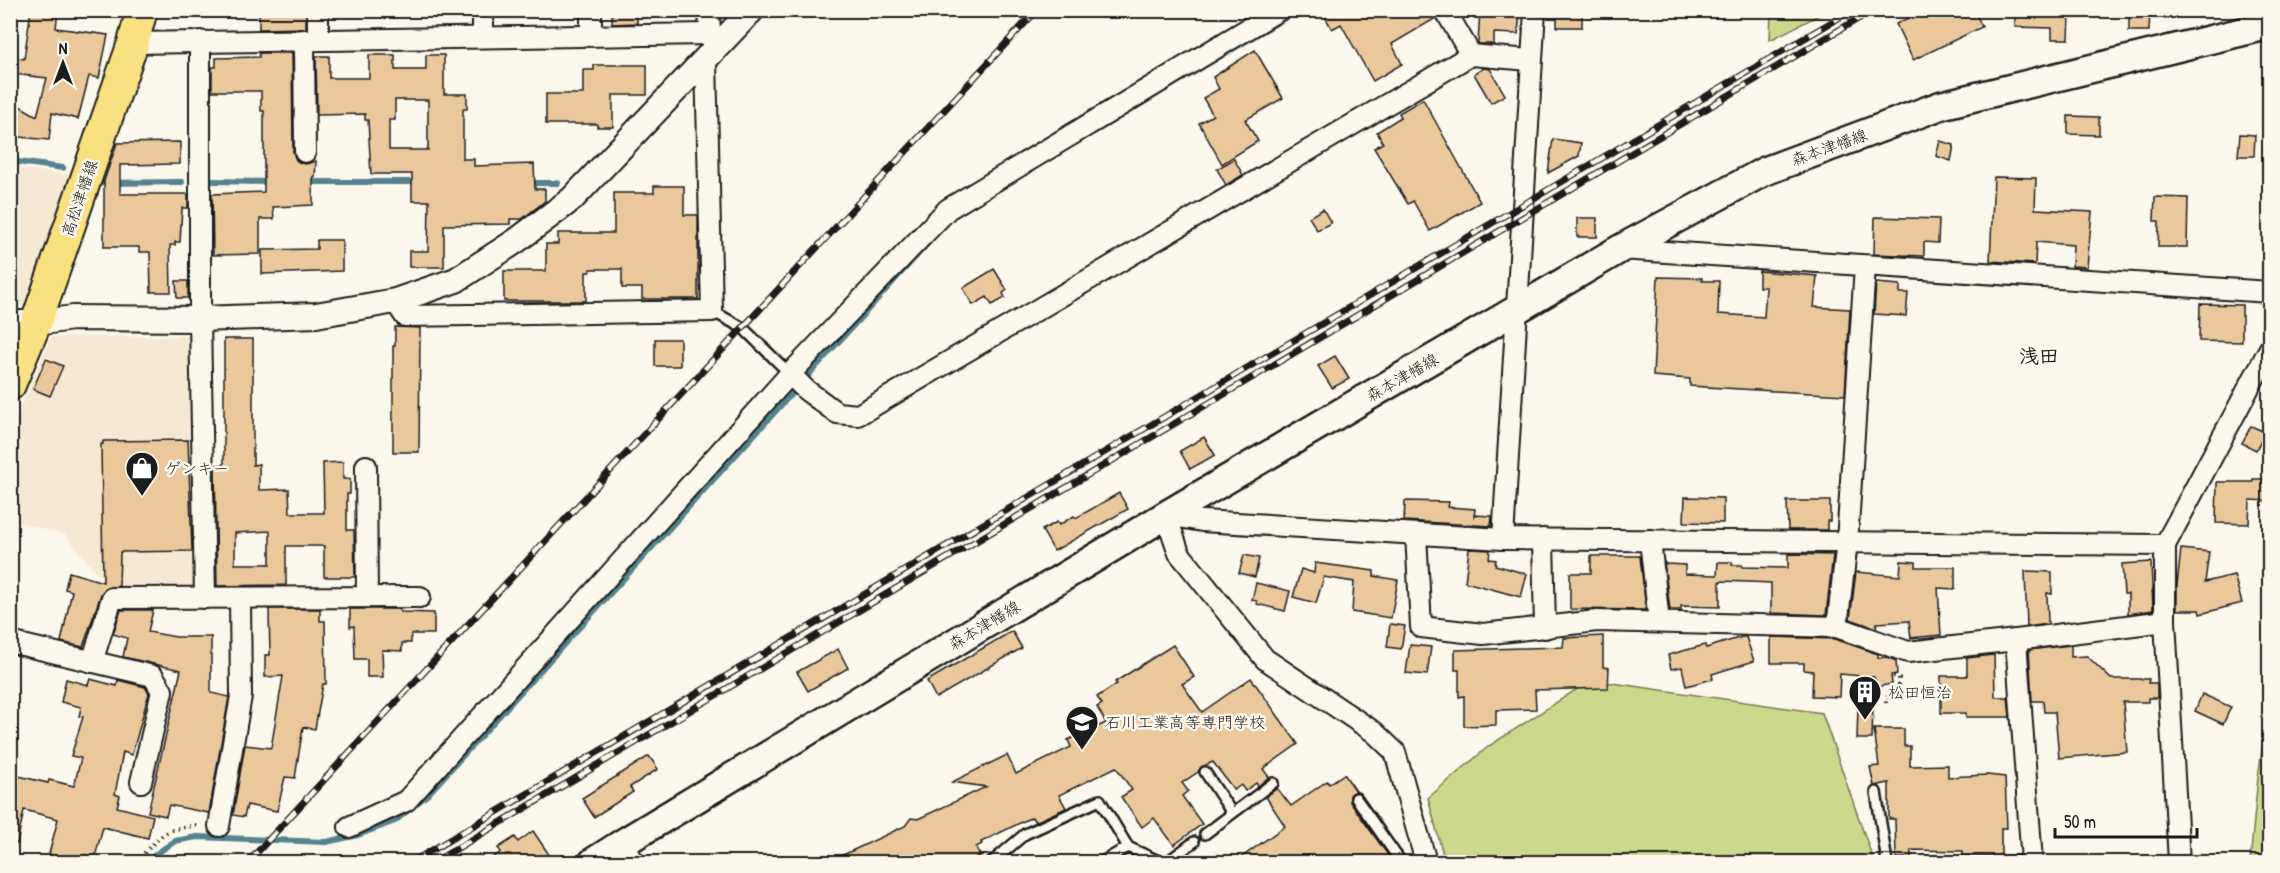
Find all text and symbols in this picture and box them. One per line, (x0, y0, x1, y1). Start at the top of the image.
north arrow (33, 33, 93, 93)
text: N (59, 37, 68, 59)
street label: 森本津幡線 (1788, 123, 1870, 171)
street label: 高松津幡線 (56, 157, 102, 239)
district label: 浅田 (2019, 342, 2059, 369)
street label: 森本津幡線 (1362, 347, 1442, 407)
shop icon: ゲンキー (124, 450, 160, 497)
place label: ゲンキー (165, 457, 229, 479)
street label: 森本津幡線 (944, 595, 1024, 655)
building icon: 松田恒治 (1847, 674, 1883, 721)
place label: 松田恒治 (1888, 681, 1952, 703)
school or university icon: 石川工業高等専門学校 (1064, 704, 1100, 751)
place label: 石川工業高等専門学校 (1105, 711, 1265, 733)
scale bar (2055, 801, 2198, 839)
text: 50 m (2064, 809, 2096, 834)

